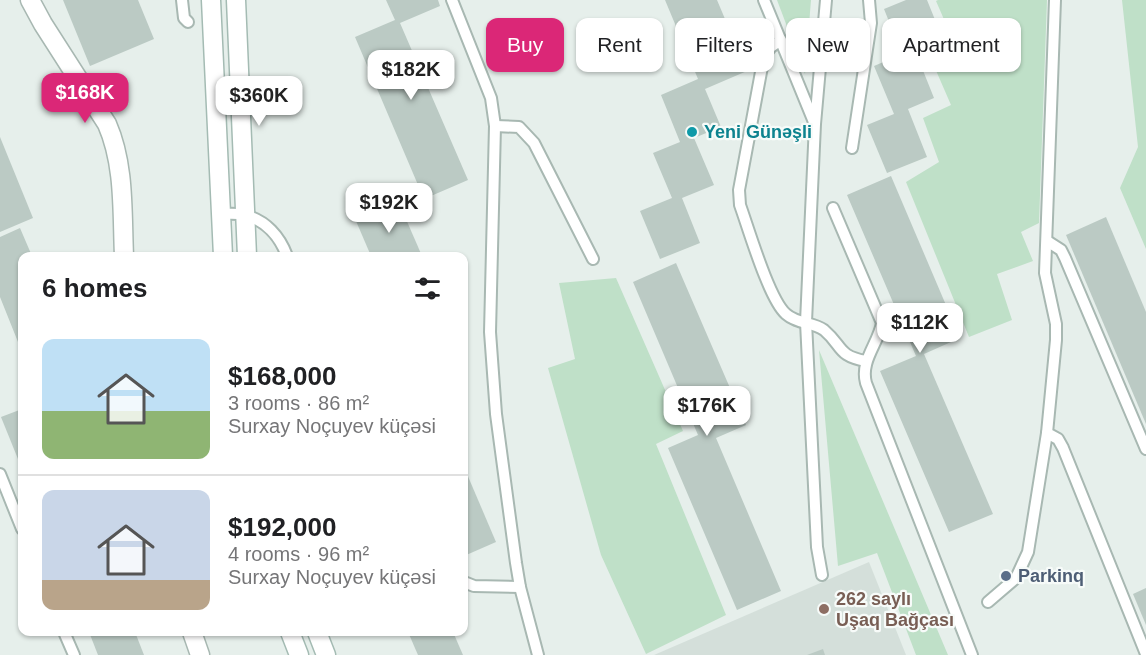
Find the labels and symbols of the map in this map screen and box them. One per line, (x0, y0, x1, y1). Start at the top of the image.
pin: $182K (369, 50, 453, 101)
pin: $168K (43, 73, 127, 124)
pin: $360K (217, 76, 301, 127)
place label: Yeni Günəşli (704, 122, 812, 142)
marker: Yeni Günəşli (685, 125, 699, 139)
pin: $192K (347, 183, 431, 234)
pin: $112K (878, 303, 962, 354)
pin: $176K (665, 386, 749, 437)
place label: Parkinq (1018, 566, 1084, 586)
marker: Parkinq (999, 569, 1013, 583)
place label: 262 saylı Uşaq Bağçası (836, 589, 954, 630)
marker: 262 saylı Uşaq Bağçası (817, 602, 831, 616)

